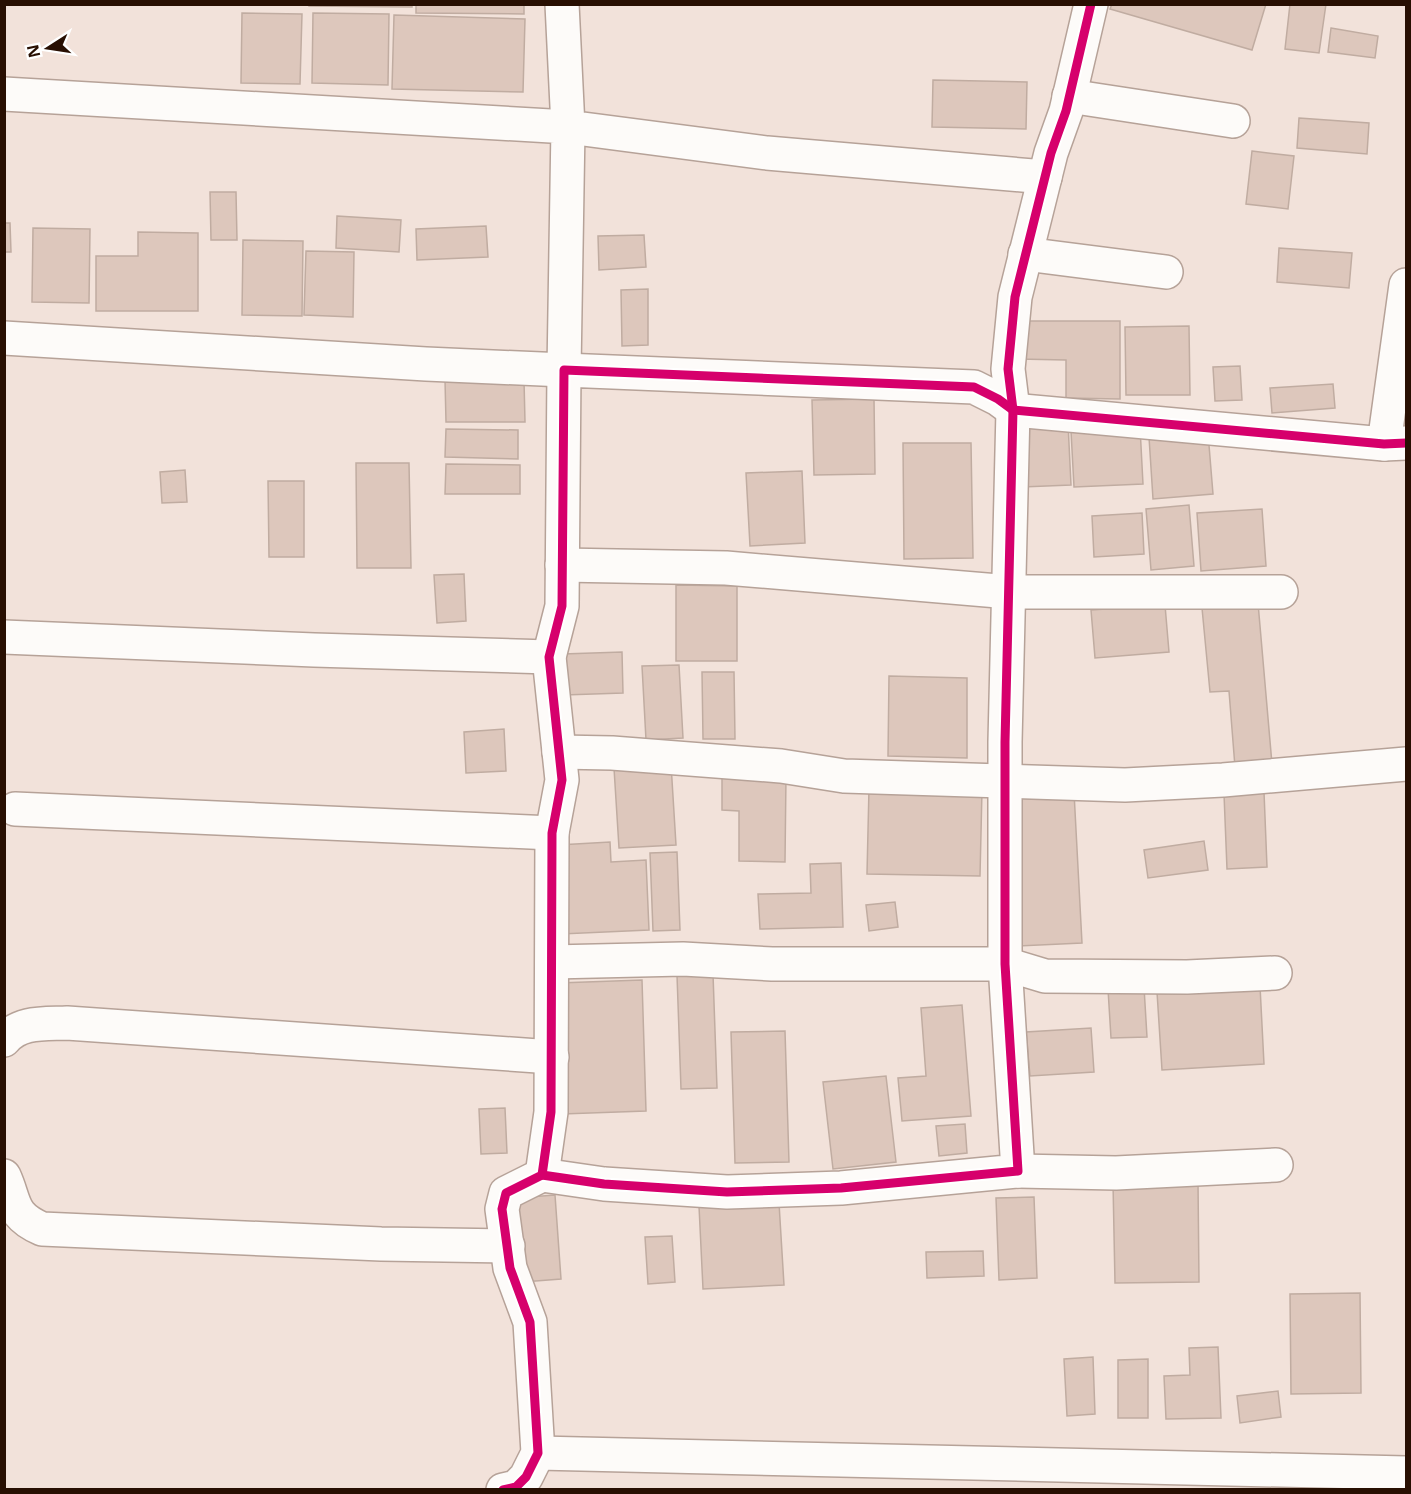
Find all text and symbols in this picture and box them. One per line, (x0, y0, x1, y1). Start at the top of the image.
north arrow (18, 18, 78, 78)
text: N (21, 42, 45, 60)

